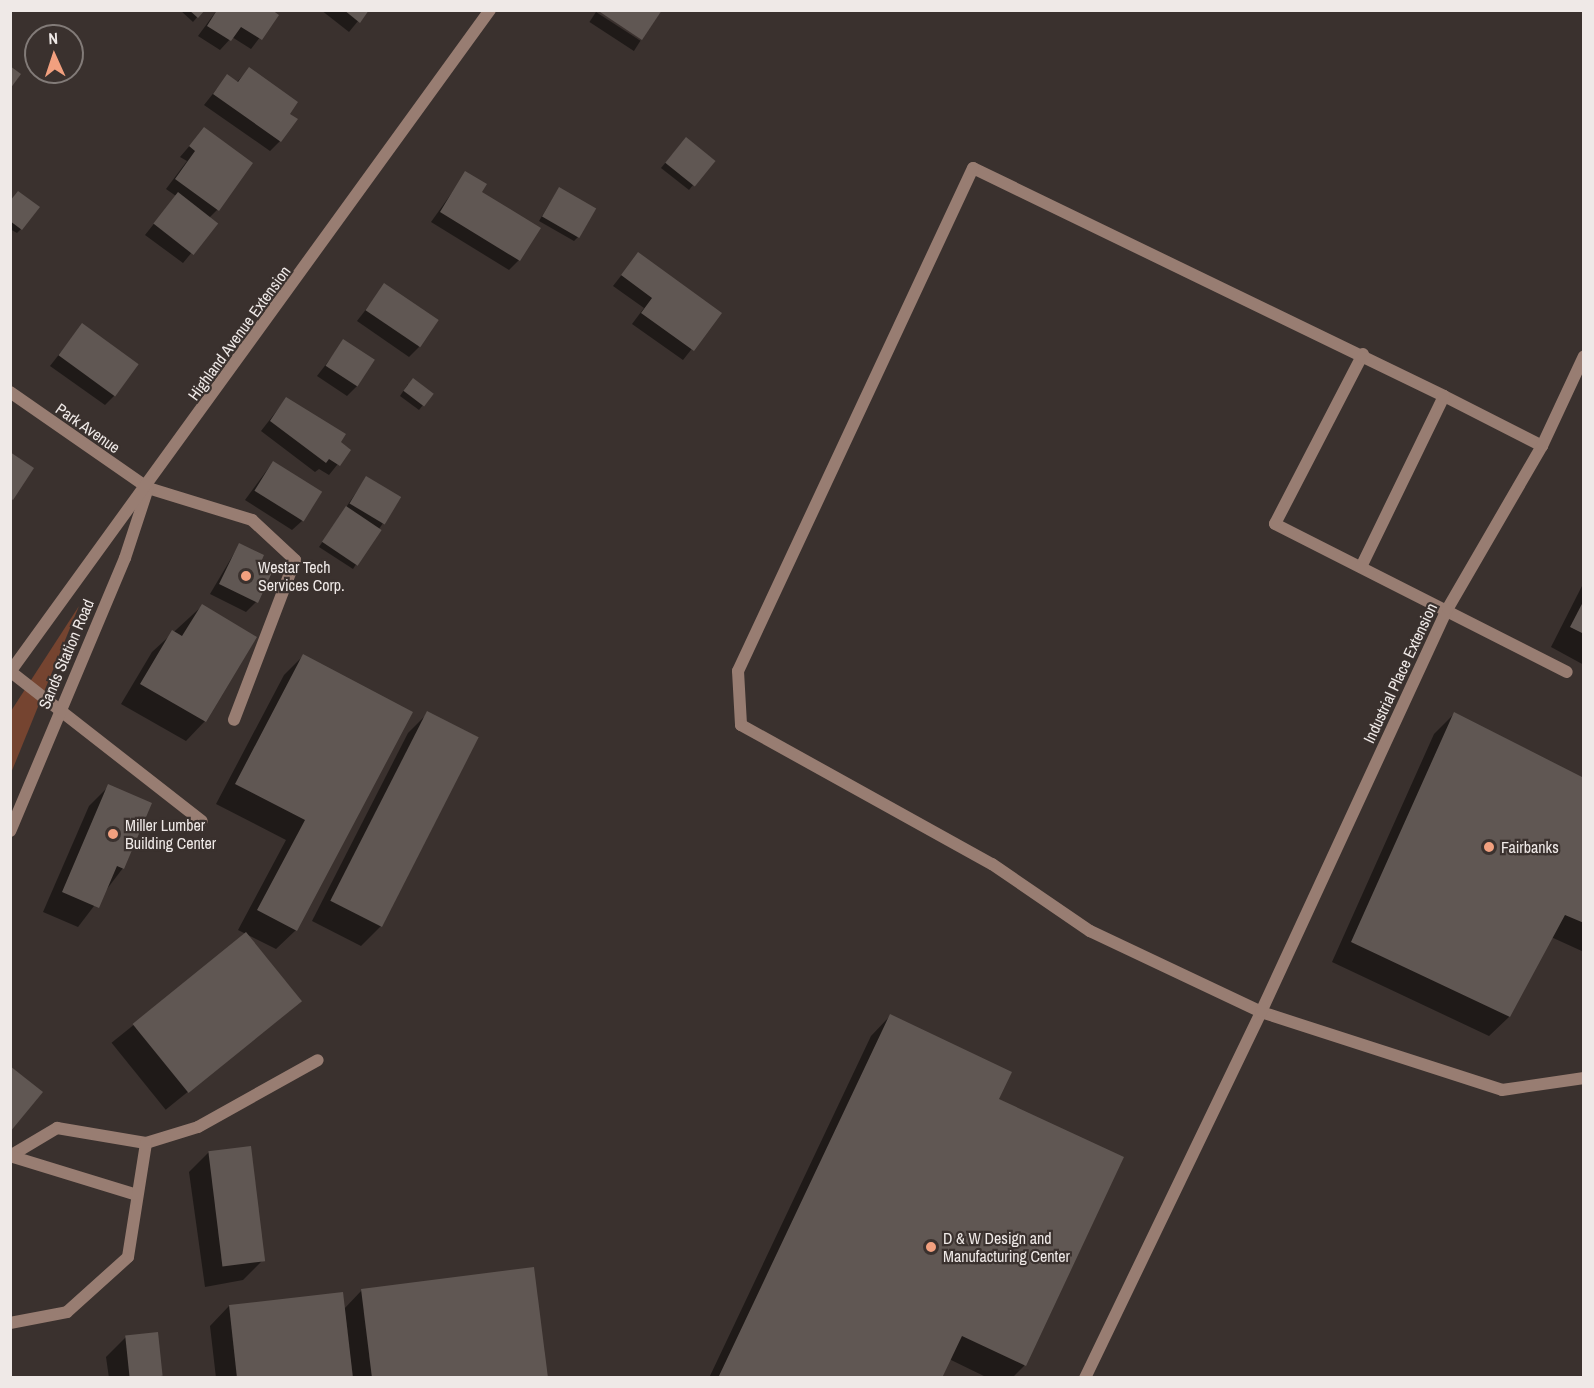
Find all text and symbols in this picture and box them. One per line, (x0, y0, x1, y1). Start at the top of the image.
north arrow (24, 24, 84, 84)
text: N (48, 27, 58, 49)
street label: Highland Avenue Extension (183, 262, 295, 404)
street label: Park Avenue (52, 399, 124, 457)
place label: Westar Tech Services Corp. (258, 557, 345, 595)
marker: Westar Tech Services Corp. (239, 569, 253, 583)
street label: Sands Station Road (34, 596, 98, 712)
street label: Industrial Place Extension (1359, 600, 1441, 746)
place label: Miller Lumber Building Center (125, 815, 216, 853)
marker: Miller Lumber Building Center (106, 827, 120, 841)
place label: Fairbanks (1501, 837, 1559, 857)
marker: Fairbanks (1482, 840, 1496, 854)
place label: D & W Design and Manufacturing Center (943, 1228, 1070, 1266)
marker: D & W Design and Manufacturing Center (924, 1240, 938, 1254)

